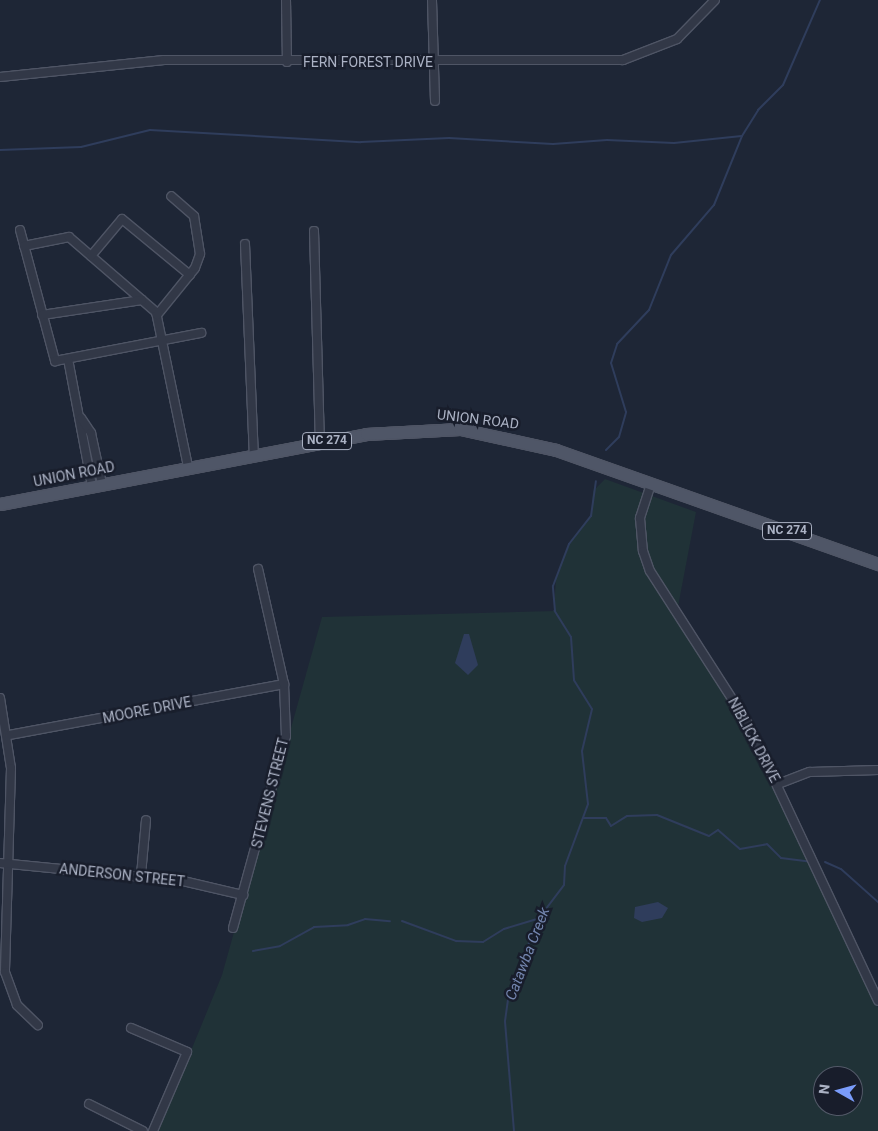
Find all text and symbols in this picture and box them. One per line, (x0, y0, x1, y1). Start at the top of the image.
street label: FERN FOREST DRIVE (303, 54, 433, 70)
street label: UNION ROAD (436, 406, 520, 432)
road number: NC 274 (302, 432, 352, 451)
street label: UNION ROAD (32, 458, 116, 490)
road number: NC 274 (762, 522, 812, 540)
street label: MOORE DRIVE (101, 693, 193, 727)
street label: NIBLICK DRIVE (725, 695, 783, 785)
street label: STEVENS STREET (248, 736, 292, 850)
street label: ANDERSON STREET (58, 860, 186, 890)
water label: Catawba Creek (502, 905, 554, 1003)
north arrow (813, 1066, 863, 1116)
text: N (816, 1083, 833, 1095)

